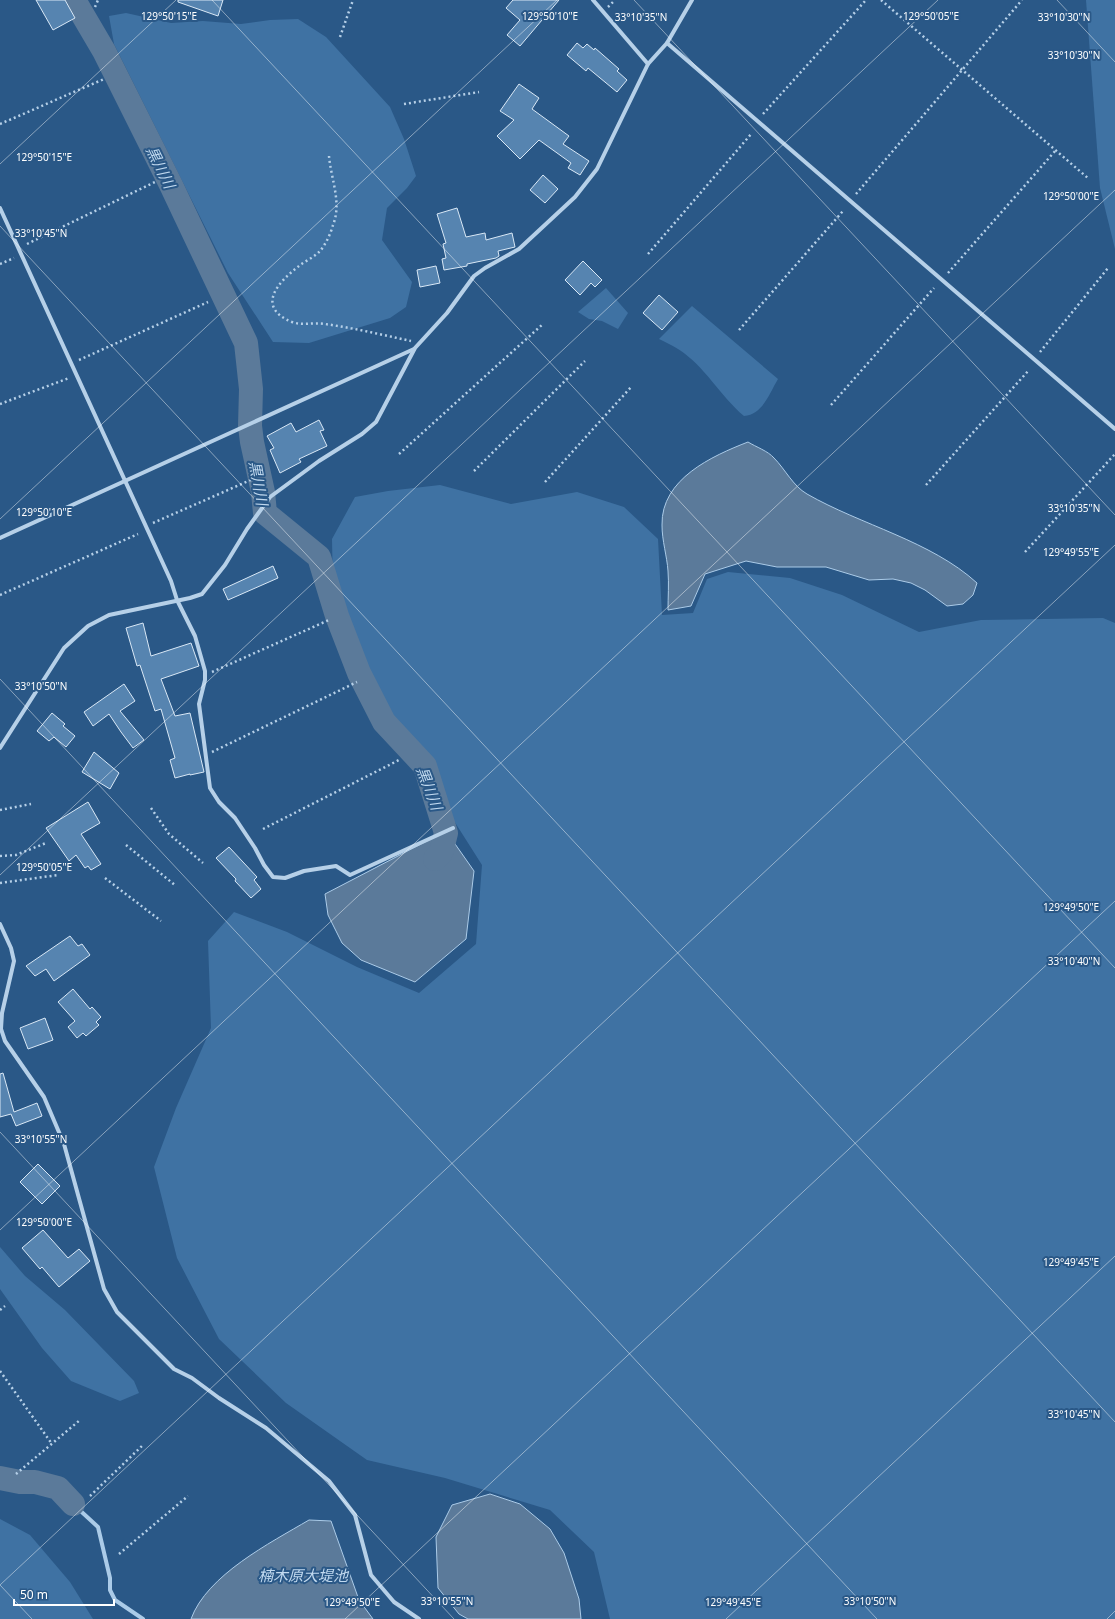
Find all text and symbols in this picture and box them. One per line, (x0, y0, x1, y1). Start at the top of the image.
text: 129°50'15"E (141, 9, 197, 23)
text: 129°50'10"E (522, 9, 578, 23)
text: 129°50'05"E (903, 9, 959, 23)
text: 33°10'35"N (615, 10, 667, 24)
text: 33°10'30"N (1038, 10, 1090, 24)
text: 33°10'30"N (1048, 48, 1100, 62)
water label: 黒川川 (142, 142, 181, 193)
text: 129°50'15"E (16, 150, 72, 164)
text: 129°50'00"E (1043, 189, 1099, 203)
text: 33°10'45"N (15, 226, 67, 240)
water label: 黒川川 (245, 459, 273, 509)
text: 33°10'35"N (1048, 501, 1100, 515)
text: 129°50'10"E (16, 505, 72, 519)
text: 129°49'55"E (1043, 545, 1099, 559)
text: 33°10'50"N (15, 679, 67, 693)
water label: 黒川川 (413, 763, 448, 814)
text: 129°50'05"E (16, 860, 72, 874)
text: 129°49'50"E (1043, 900, 1099, 914)
text: 33°10'40"N (1048, 954, 1100, 968)
text: 33°10'55"N (15, 1132, 67, 1146)
text: 129°50'00"E (16, 1215, 72, 1229)
text: 129°49'45"E (1043, 1255, 1099, 1269)
text: 33°10'45"N (1048, 1407, 1100, 1421)
water label: 楠木原大堤池 (258, 1565, 350, 1585)
scale bar (14, 1581, 114, 1607)
text: 50 m (20, 1586, 48, 1603)
text: 33°10'55"N (421, 1594, 473, 1608)
text: 33°10'50"N (844, 1594, 896, 1608)
text: 129°49'50"E (324, 1595, 380, 1609)
text: 129°49'45"E (705, 1595, 761, 1609)

